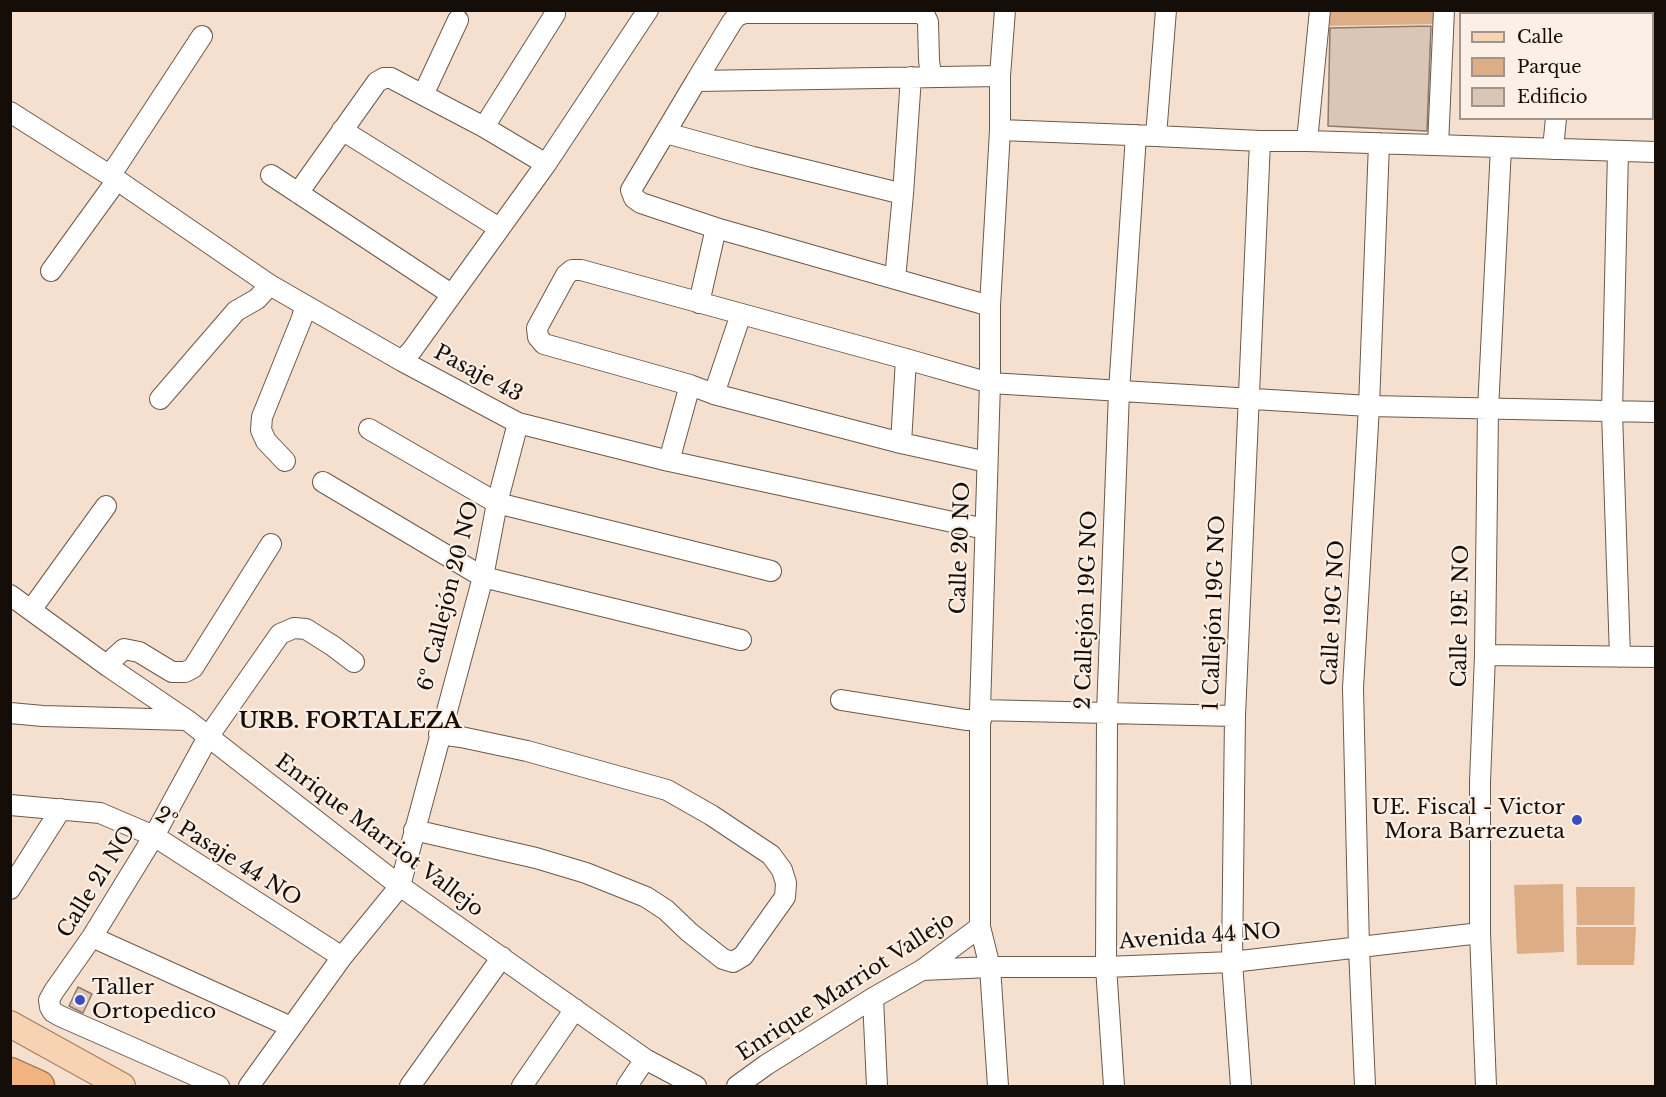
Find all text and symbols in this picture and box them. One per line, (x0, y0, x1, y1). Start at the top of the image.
legend (1459, 12, 1654, 120)
text: Calle (1517, 26, 1563, 48)
text: Parque (1517, 56, 1582, 78)
text: Edificio (1517, 86, 1588, 108)
street label: Pasaje 43 (429, 340, 527, 408)
street label: Calle 20 NO (946, 481, 976, 615)
street label: 6º Callejón 20 NO (413, 498, 485, 694)
street label: 2 Callejón 19G NO (1071, 510, 1103, 710)
street label: 1 Callejón 19G NO (1199, 515, 1231, 711)
street label: Calle 19G NO (1318, 539, 1350, 687)
street label: Calle 19E NO (1447, 544, 1475, 688)
district label: URB. FORTALEZA (239, 709, 461, 735)
street label: Enrique Marriot Vallejo (270, 749, 488, 923)
place label: UE. Fiscal - Victor Mora Barrezueta (1371, 795, 1565, 845)
street label: 2º Pasaje 44 NO (150, 802, 306, 912)
marker: UE. Fiscal - Victor Mora Barrezueta (1570, 813, 1584, 827)
street label: Calle 21 NO (53, 821, 141, 943)
street label: Enrique Marriot Vallejo (733, 907, 959, 1067)
street label: Avenida 44 NO (1118, 919, 1282, 955)
place label: Taller Ortopedico (92, 975, 216, 1025)
marker: Taller Ortopedico (73, 993, 87, 1007)

